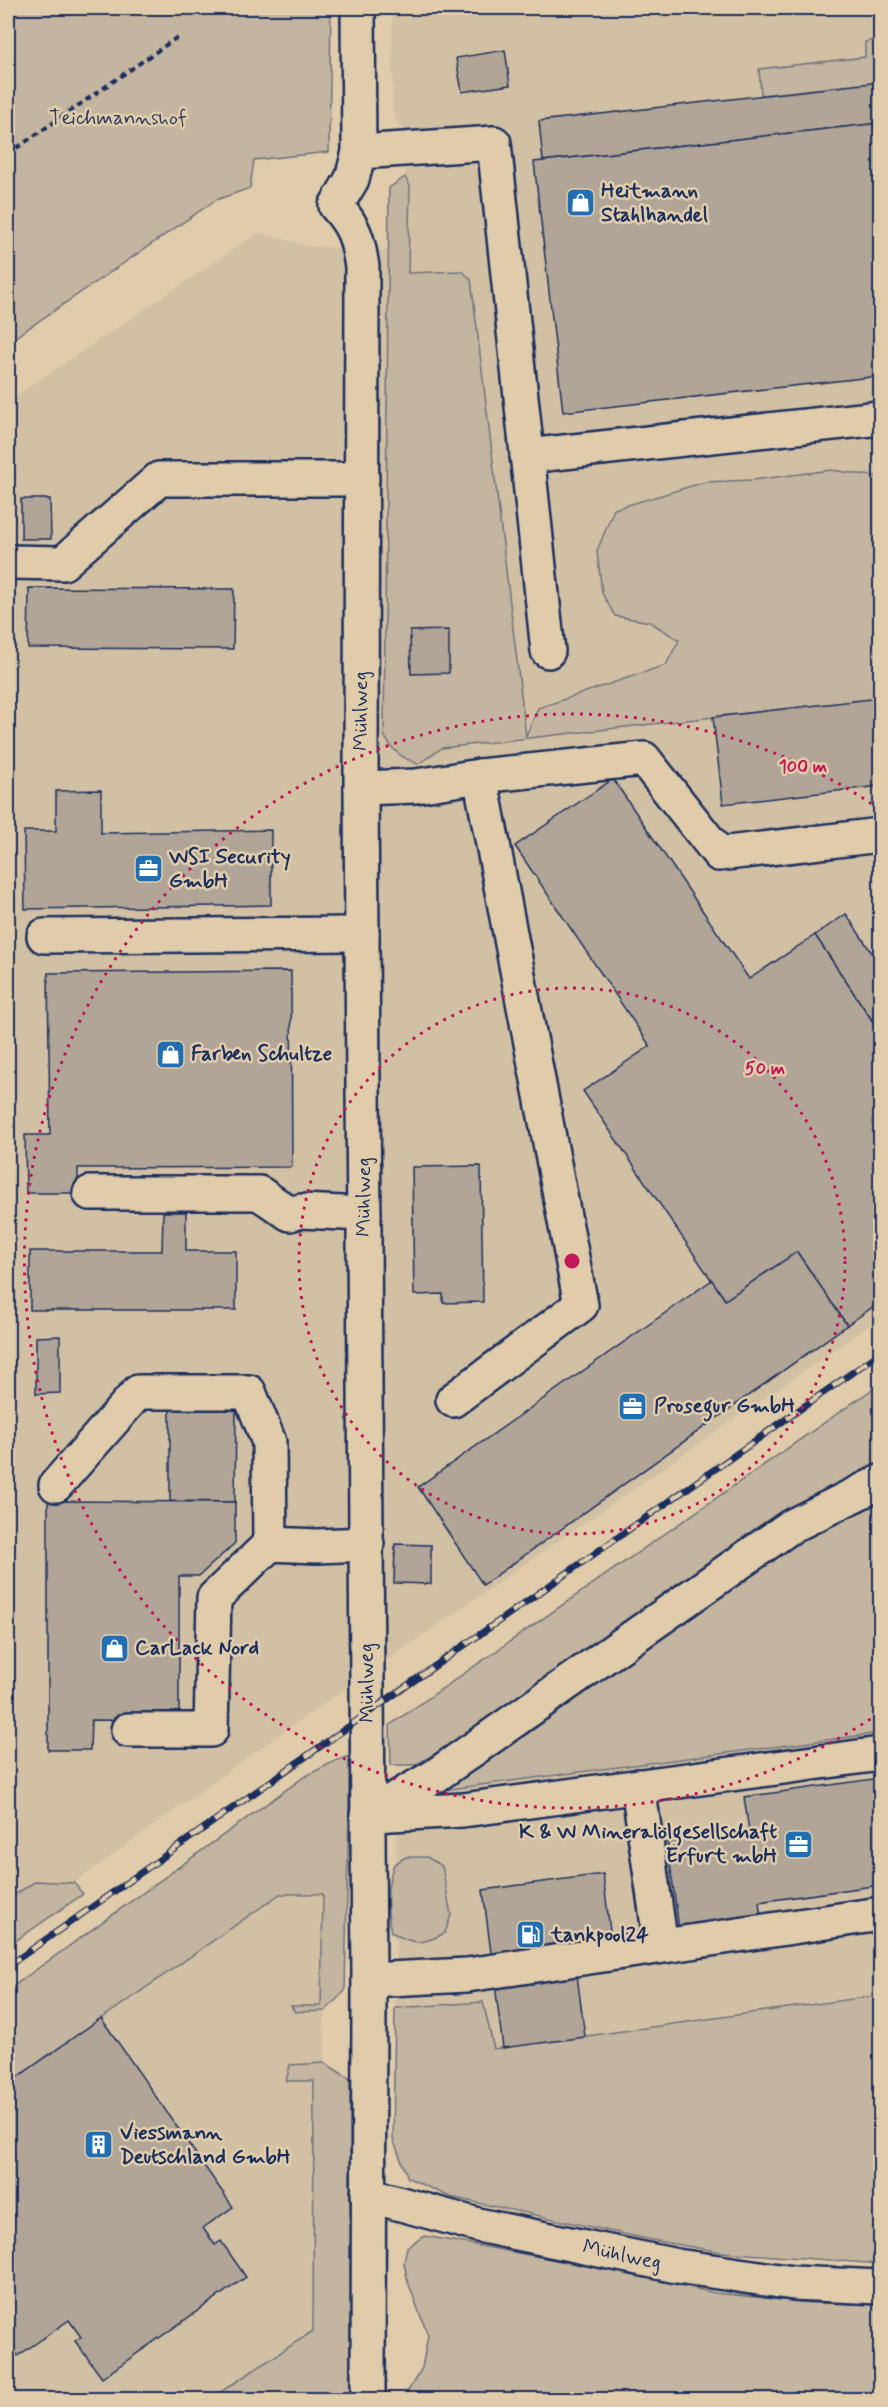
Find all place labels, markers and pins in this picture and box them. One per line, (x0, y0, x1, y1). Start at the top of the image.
place label: Heitmann Stahlhandel (601, 177, 708, 229)
shop icon: Heitmann Stahlhandel (564, 187, 596, 219)
place label: WSI Security GmbH (168, 843, 291, 895)
office icon: WSI Security GmbH (132, 853, 164, 885)
shop icon: Farben Schultze (154, 1038, 186, 1070)
place label: Farben Schultze (191, 1040, 332, 1068)
centre of rings (562, 1251, 582, 1271)
office icon: Prosegur GmbH (617, 1390, 649, 1422)
place label: Prosegur GmbH (654, 1392, 795, 1422)
shop icon: CarLack Nord (98, 1632, 130, 1664)
place label: CarLack Nord (135, 1634, 259, 1662)
place label: K & W Mineralölgesellschaft Erfurt mbH (519, 1818, 777, 1870)
office icon: K & W Mineralölgesellschaft Erfurt mbH (782, 1828, 814, 1860)
fuel station icon: tankpool24 (514, 1919, 546, 1951)
place label: tankpool24 (550, 1921, 649, 1949)
place label: Viessmann Deutschland GmbH (120, 2119, 291, 2171)
building icon: Viessmann Deutschland GmbH (83, 2129, 115, 2161)

